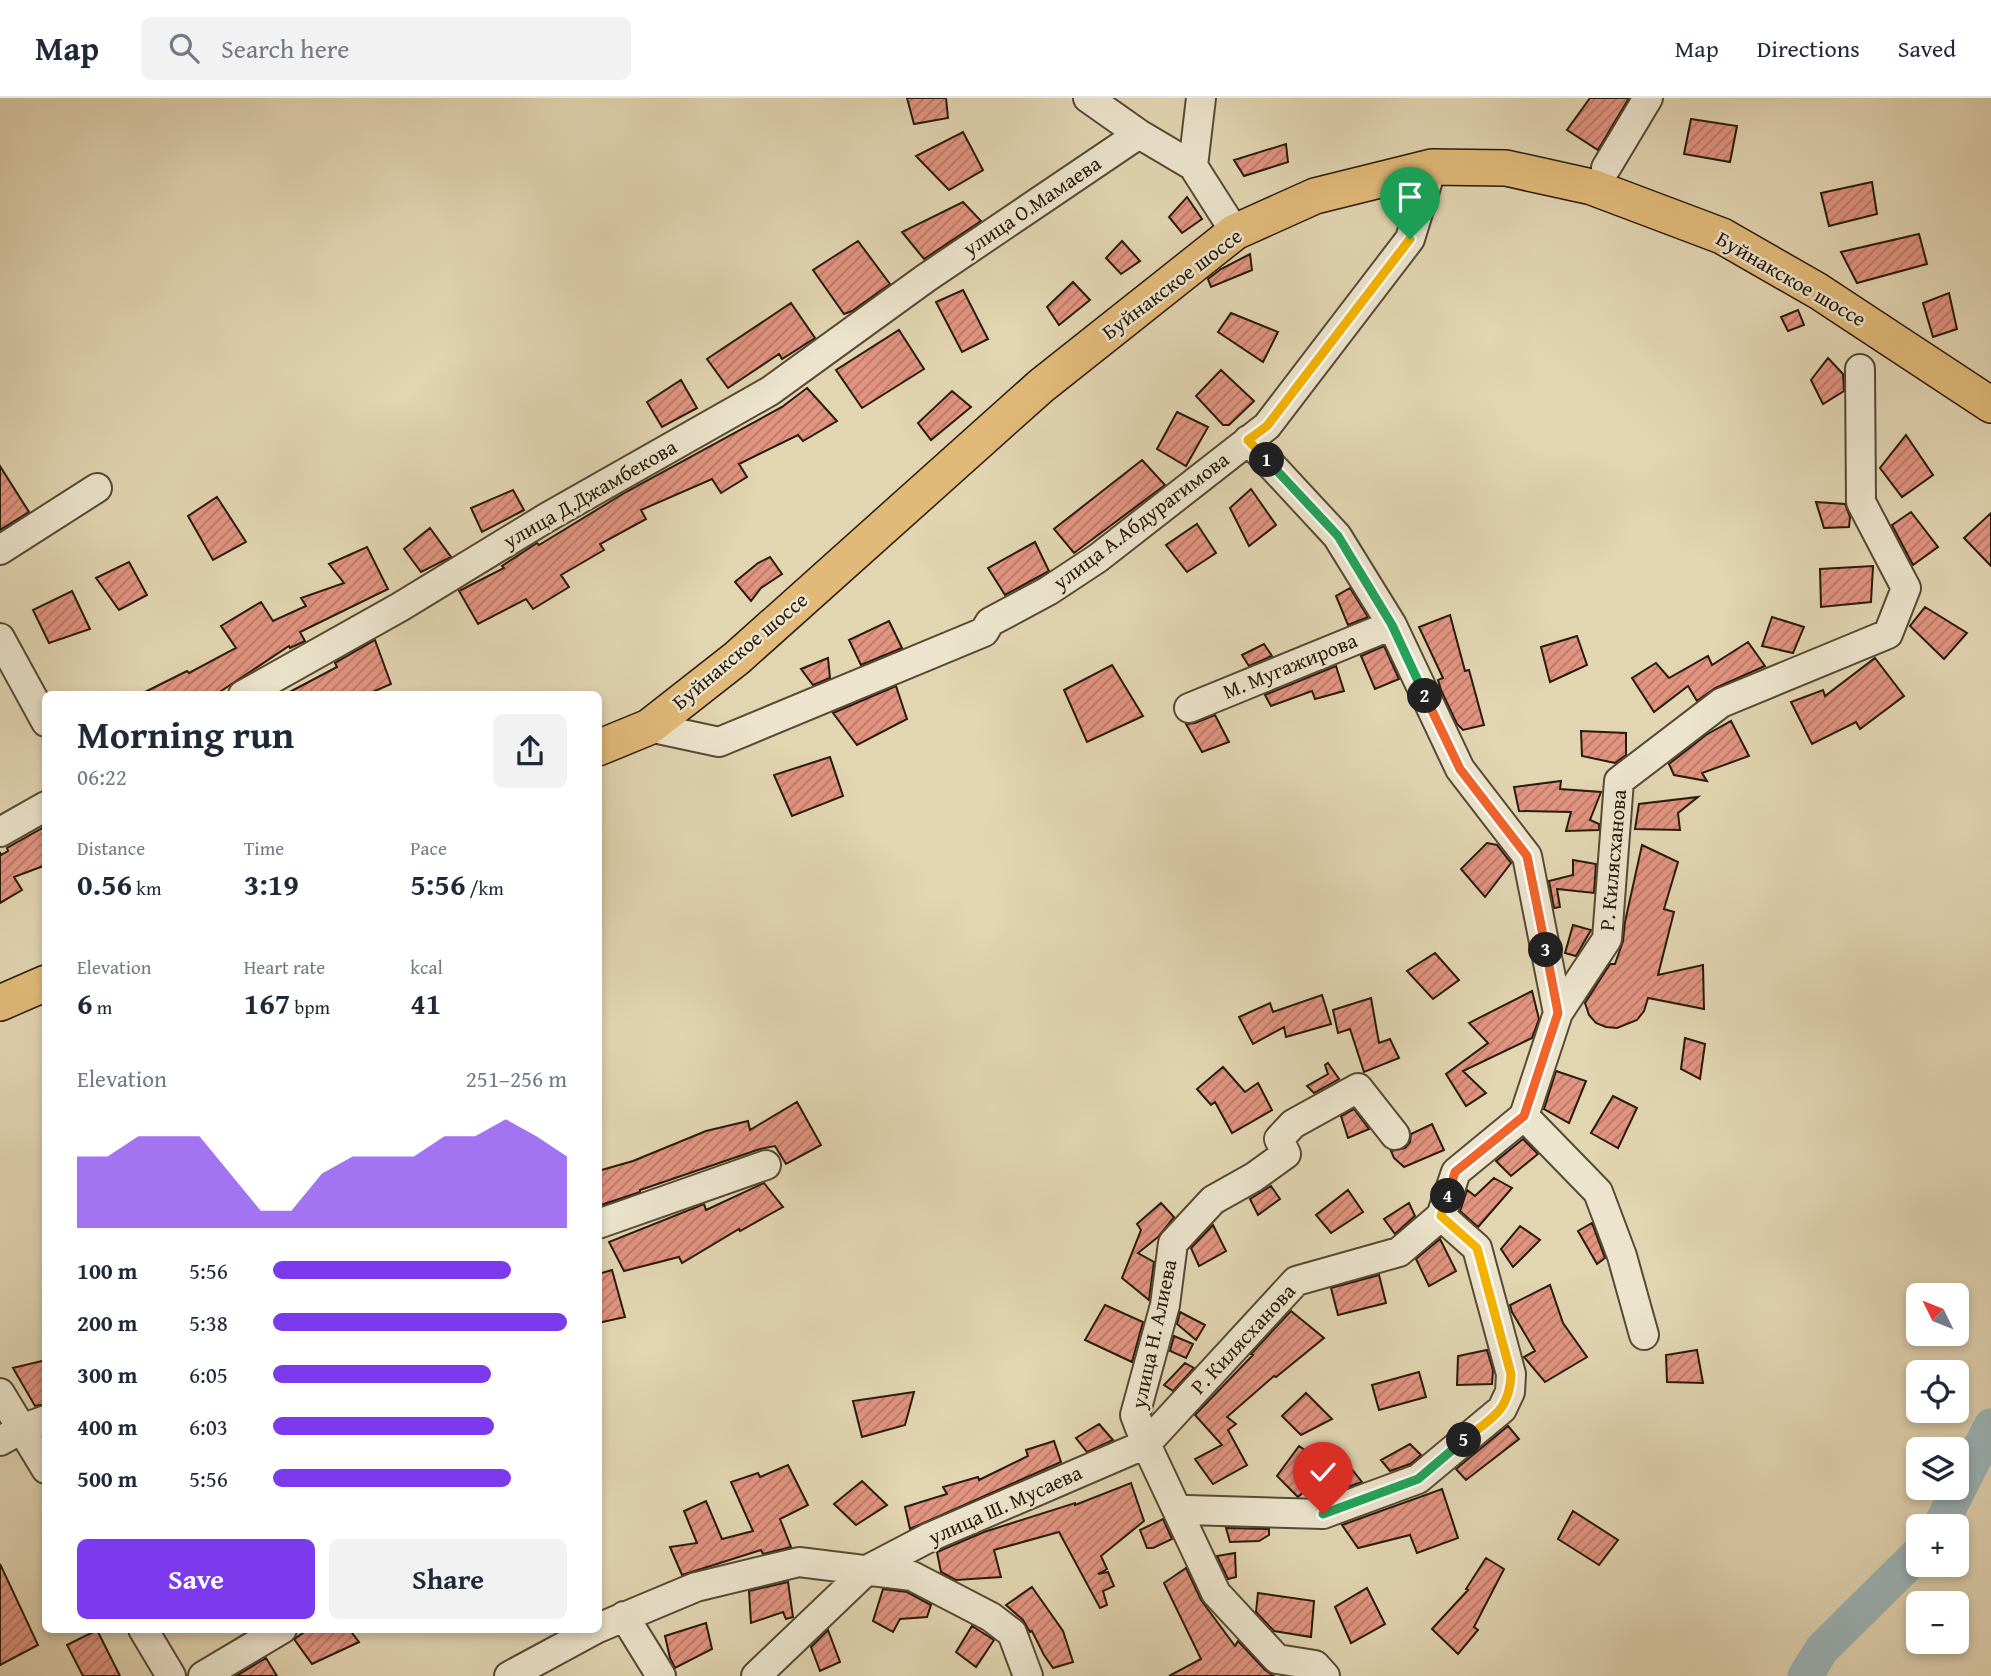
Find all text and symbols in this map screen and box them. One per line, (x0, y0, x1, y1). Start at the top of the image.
search box (141, 17, 631, 80)
text: Map (35, 24, 99, 72)
icon: search (165, 29, 203, 67)
text: Search here (221, 29, 349, 68)
text: Map (1675, 31, 1719, 66)
text: Directions (1757, 31, 1860, 66)
text: Saved (1898, 31, 1956, 66)
street label: улица О.Мамаева (956, 148, 1107, 264)
pin (1380, 167, 1440, 239)
icon: arrive (1391, 178, 1429, 216)
street label: Буйнакское шоссе (1095, 220, 1249, 347)
street label: Буйнакское шоссе (1710, 223, 1872, 334)
street label: улица Д.Джамбекова (496, 431, 682, 557)
pin: 1 (1250, 442, 1284, 478)
street label: улица А.Абдурагимова (1045, 444, 1235, 598)
text: 1 (1262, 445, 1271, 473)
street label: Буйнакское шоссе (665, 584, 814, 717)
street label: М. Мугажирова (1218, 624, 1362, 707)
pin: 2 (1408, 678, 1442, 714)
text: 2 (1420, 681, 1429, 709)
text: Morning run (77, 706, 294, 762)
button: share (493, 714, 567, 788)
text: 06:22 (77, 760, 127, 793)
street label: Р. Килясханова (1591, 788, 1634, 932)
text: Distance (77, 834, 145, 862)
text: Time (244, 834, 284, 862)
text: Pace (410, 834, 447, 862)
text: 0.56 (77, 862, 132, 906)
text: 3:19 (244, 862, 299, 906)
text: 5:56 (410, 862, 465, 906)
text: km (132, 874, 161, 902)
text: /km (465, 874, 504, 902)
pin: 3 (1528, 932, 1564, 968)
text: 3 (1541, 935, 1550, 963)
text: Elevation (77, 953, 151, 981)
text: Heart rate (244, 953, 325, 981)
text: kcal (410, 953, 443, 981)
text: 6 (77, 981, 93, 1025)
text: 167 (244, 981, 290, 1025)
text: 41 (410, 981, 441, 1025)
text: m (93, 993, 112, 1021)
text: bpm (290, 993, 330, 1021)
text: Elevation (77, 1062, 167, 1095)
text: 251–256 m (466, 1062, 567, 1095)
pin: 4 (1430, 1178, 1466, 1214)
text: 4 (1443, 1181, 1452, 1209)
text: 100 m (77, 1254, 138, 1287)
text: 5:56 (189, 1254, 228, 1287)
street label: улица Н. Алиева (1122, 1256, 1184, 1412)
street label: Р. Килясханова (1183, 1276, 1302, 1401)
north arrow (1906, 1283, 1969, 1346)
map controls (1906, 1283, 1969, 1654)
text: 200 m (77, 1306, 138, 1339)
text: 5:38 (189, 1306, 228, 1339)
text: 300 m (77, 1358, 138, 1391)
text: 6:05 (189, 1358, 228, 1391)
button: locate (1906, 1360, 1969, 1423)
text: 400 m (77, 1410, 138, 1443)
text: 6:03 (189, 1410, 228, 1443)
pin: 5 (1446, 1422, 1482, 1458)
text: 5 (1459, 1425, 1468, 1453)
button: layers (1906, 1437, 1969, 1500)
pin (1293, 1442, 1353, 1514)
icon: check (1304, 1453, 1342, 1491)
street label: улица Ш. Мусаева (922, 1457, 1087, 1553)
text: 500 m (77, 1462, 138, 1495)
text: 5:56 (189, 1462, 228, 1495)
button: + (1906, 1514, 1969, 1577)
button: Save (77, 1539, 315, 1619)
button: Share (329, 1539, 567, 1619)
button: − (1906, 1591, 1969, 1654)

